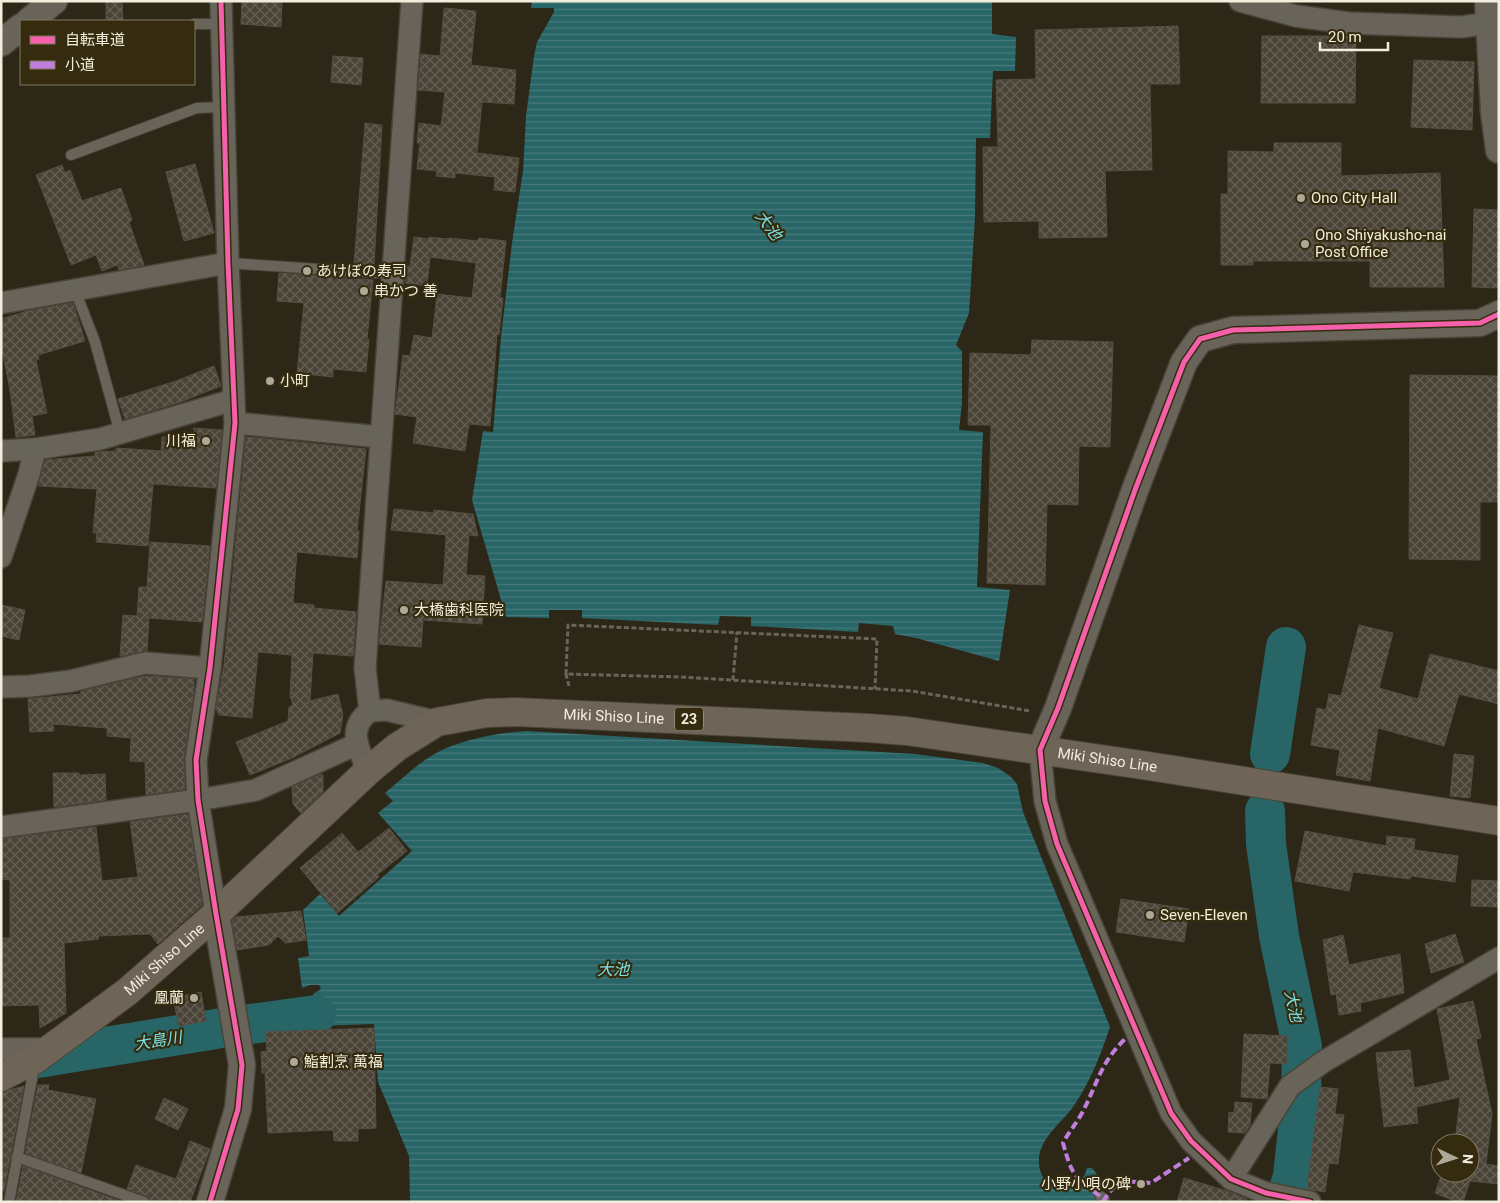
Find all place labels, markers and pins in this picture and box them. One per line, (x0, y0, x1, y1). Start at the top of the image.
place label: Ono City Hall (1311, 189, 1397, 207)
marker: Ono City Hall (1295, 192, 1307, 204)
place label: Ono Shiyakusho-nai Post Office (1315, 226, 1447, 261)
marker: Ono Shiyakusho-nai Post Office (1299, 238, 1311, 250)
place label: あけぼの寿司 (317, 262, 407, 280)
marker: あけぼの寿司 (301, 265, 313, 277)
place label: 串かつ 善 (374, 282, 438, 300)
marker: 串かつ 善 (358, 285, 370, 297)
place label: 小町 (280, 372, 310, 390)
marker: 小町 (264, 375, 276, 387)
place label: 川福 (166, 432, 196, 450)
marker: 川福 (200, 435, 212, 447)
place label: 大橋歯科医院 (414, 601, 504, 619)
marker: 大橋歯科医院 (398, 604, 410, 616)
place label: Seven-Eleven (1160, 906, 1248, 924)
marker: Seven-Eleven (1144, 909, 1156, 921)
place label: 凰蘭 (154, 989, 184, 1007)
marker: 凰蘭 (188, 992, 200, 1004)
place label: 鮨割烹 萬福 (304, 1053, 383, 1071)
marker: 鮨割烹 萬福 (288, 1056, 300, 1068)
place label: 小野小唄の碑 (1041, 1175, 1131, 1193)
marker: 小野小唄の碑 (1135, 1178, 1147, 1190)

